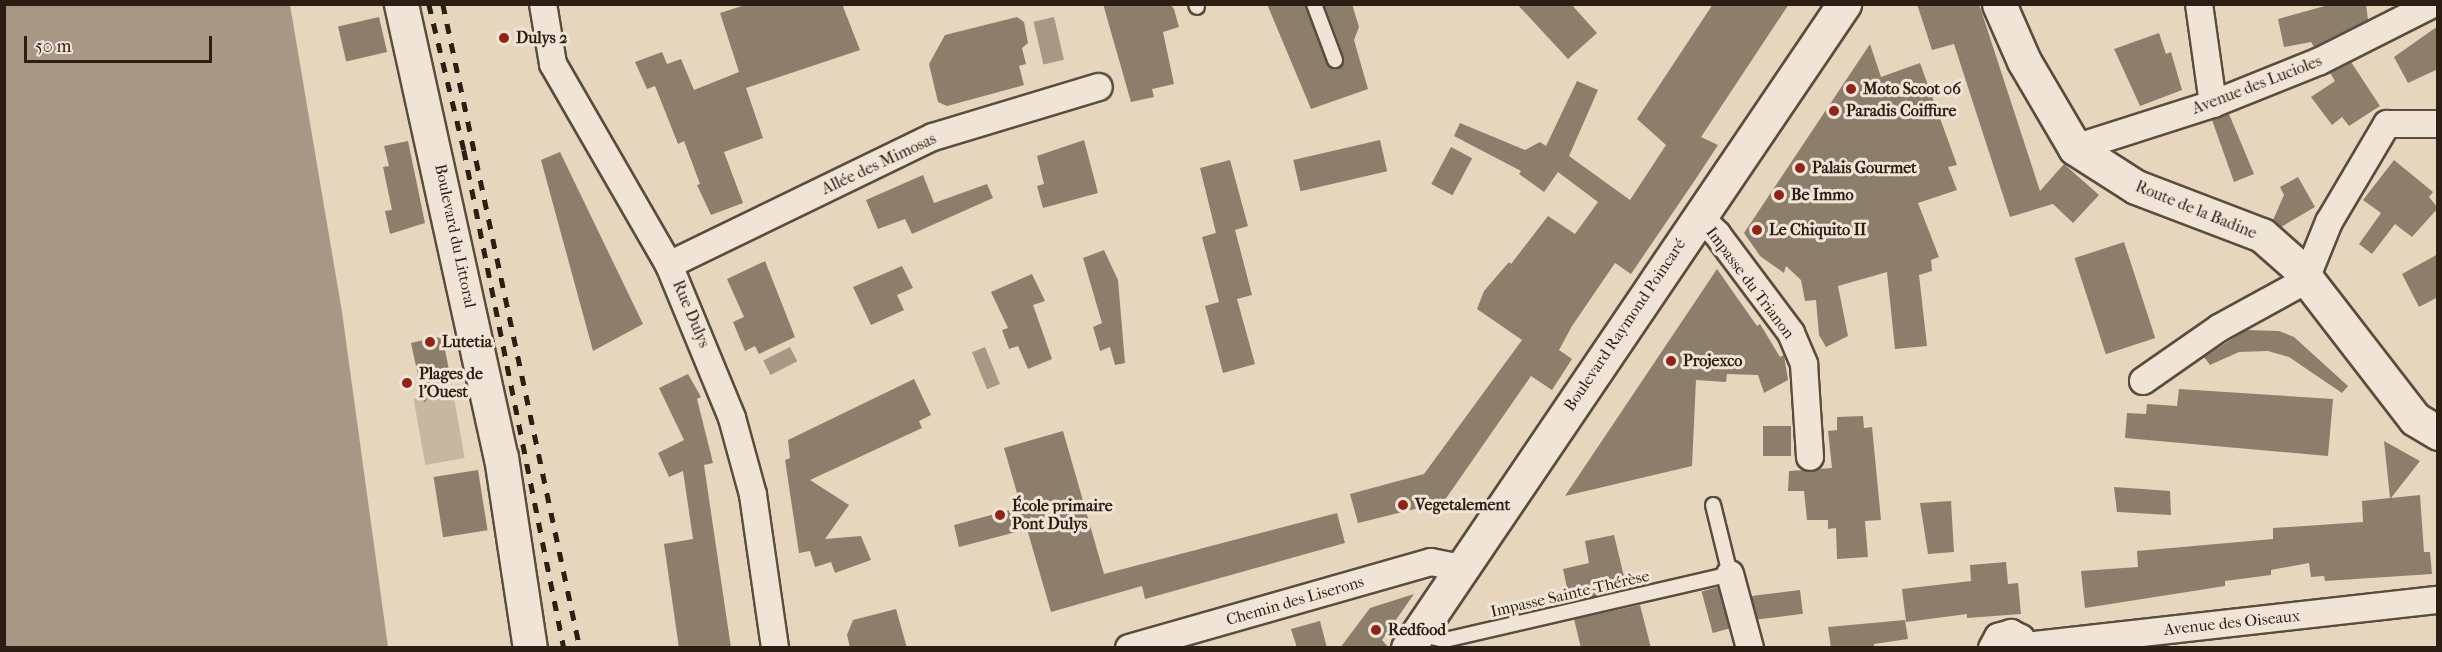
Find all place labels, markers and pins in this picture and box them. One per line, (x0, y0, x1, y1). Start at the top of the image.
place label: Dulys 2 (516, 28, 567, 48)
marker: Dulys 2 (497, 31, 511, 45)
place label: Moto Scoot 06 (1863, 79, 1961, 99)
marker: Moto Scoot 06 (1844, 82, 1858, 96)
place label: Paradis Coiffure (1846, 101, 1956, 121)
marker: Paradis Coiffure (1827, 104, 1841, 118)
place label: Palais Gourmet (1812, 158, 1917, 178)
marker: Palais Gourmet (1793, 161, 1807, 175)
place label: Be Immo (1791, 185, 1854, 205)
marker: Be Immo (1772, 188, 1786, 202)
place label: Le Chiquito II (1769, 220, 1866, 240)
marker: Le Chiquito II (1750, 223, 1764, 237)
place label: Lutetia (442, 332, 492, 352)
marker: Lutetia (423, 335, 437, 349)
place label: Projexco (1683, 351, 1742, 371)
marker: Projexco (1664, 354, 1678, 368)
place label: Plages de l'Ouest (419, 364, 483, 402)
marker: Plages de l'Ouest (400, 376, 414, 390)
place label: Vegetalement (1415, 495, 1510, 515)
place label: École primaire Pont Dulys (1012, 496, 1113, 534)
marker: Vegetalement (1396, 498, 1410, 512)
marker: École primaire Pont Dulys (993, 508, 1007, 522)
place label: Redfood (1388, 620, 1446, 640)
marker: Redfood (1369, 623, 1383, 637)

